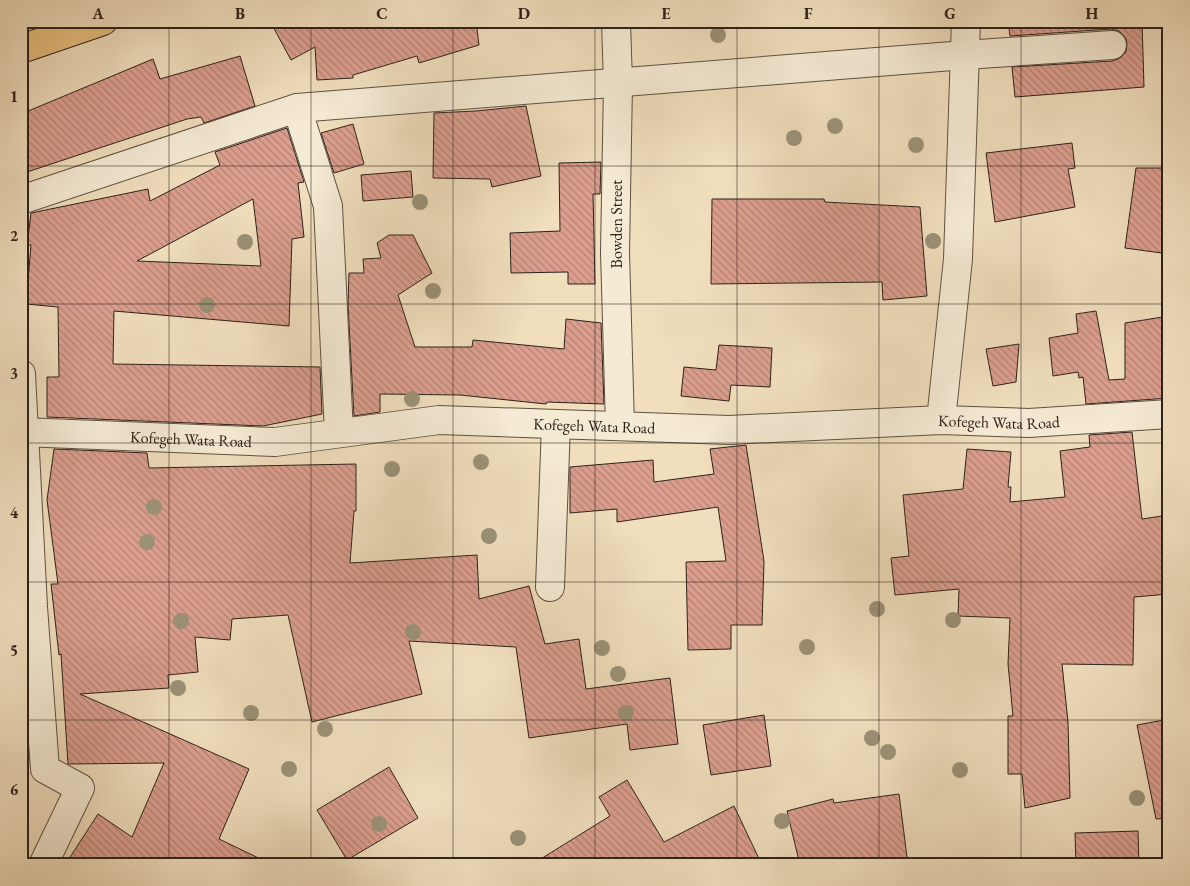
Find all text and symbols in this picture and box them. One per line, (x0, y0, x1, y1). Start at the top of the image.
text: A (91, 3, 104, 24)
text: B (235, 3, 245, 24)
text: C (376, 3, 388, 24)
text: D (518, 3, 530, 24)
text: E (661, 3, 671, 24)
text: F (804, 3, 813, 24)
text: G (944, 3, 956, 24)
text: H (1086, 3, 1099, 24)
text: 1 (10, 86, 18, 107)
street label: Bowden Street (606, 180, 627, 268)
text: 2 (10, 225, 19, 246)
text: 3 (10, 363, 18, 384)
street label: Kofegeh Wata Road (938, 409, 1061, 434)
street label: Kofegeh Wata Road (533, 413, 656, 438)
street label: Kofegeh Wata Road (129, 426, 253, 452)
text: 4 (10, 502, 19, 523)
text: 5 (10, 640, 18, 661)
text: 6 (10, 779, 19, 800)

